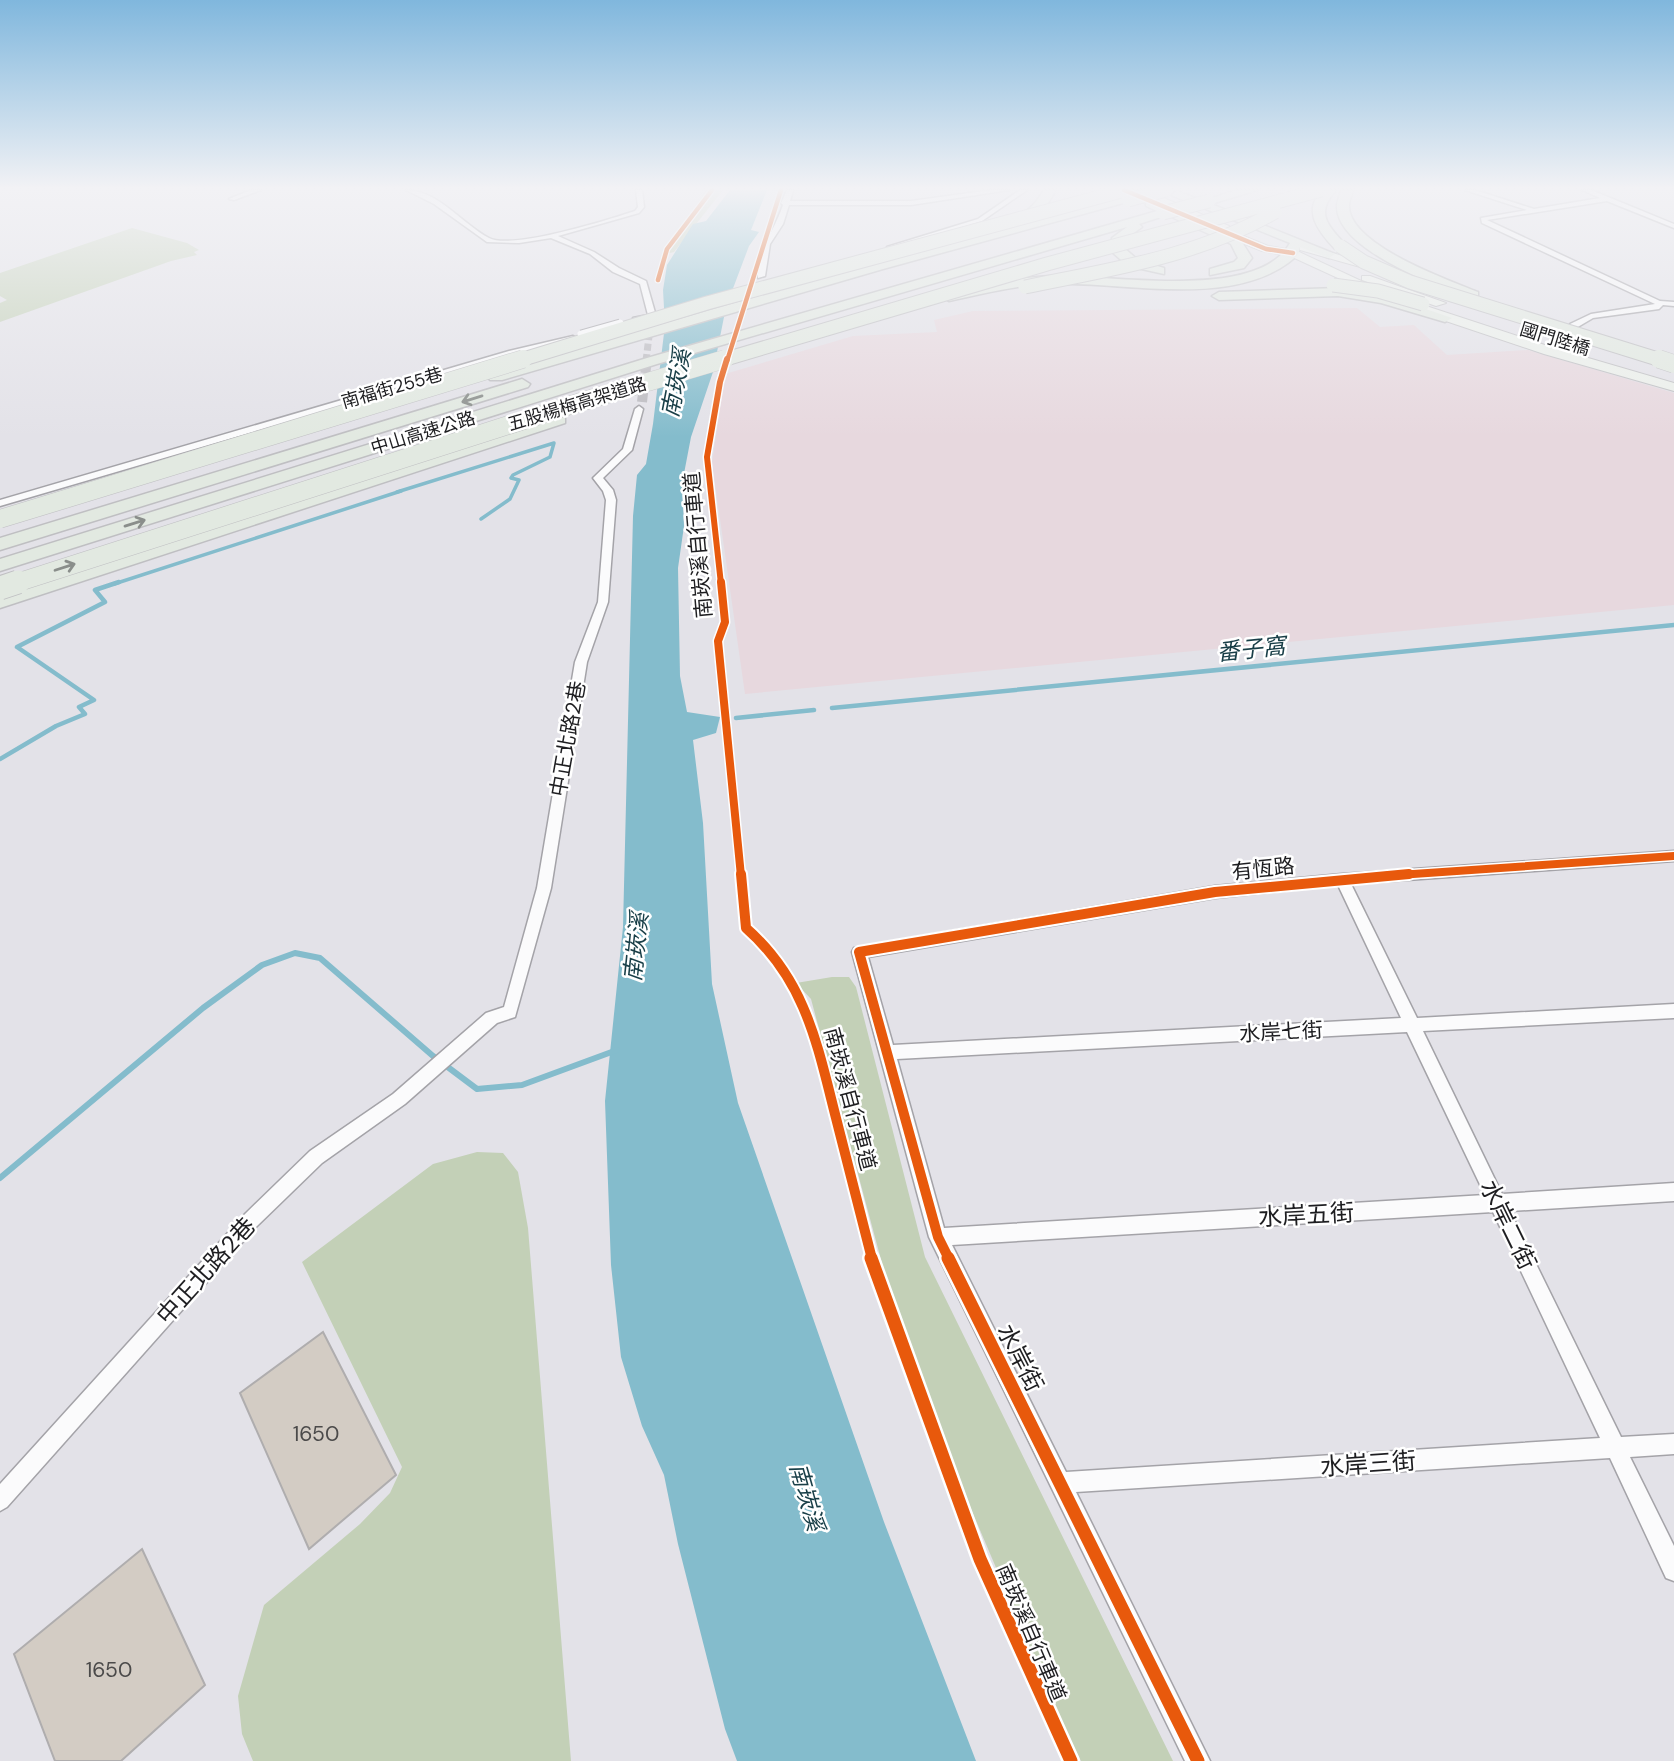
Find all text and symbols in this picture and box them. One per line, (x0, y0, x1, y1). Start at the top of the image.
street label: 國門陸橋 (1517, 317, 1593, 361)
water label: 南崁溪 (655, 343, 698, 420)
street label: 南福街255巷 (339, 362, 445, 414)
street label: 五股楊梅高架道路 (505, 371, 649, 437)
one-way arrow (461, 393, 483, 406)
street label: 中山高速公路 (368, 406, 478, 460)
street label: 南崁溪自行車道 (678, 471, 718, 619)
one-way arrow (124, 516, 146, 528)
one-way arrow (54, 560, 76, 573)
water label: 番子窩 (1215, 630, 1291, 668)
street label: 中正北路2巷 (544, 679, 592, 799)
street label: 有恆路 (1230, 852, 1296, 886)
water label: 南崁溪 (617, 908, 655, 983)
street label: 水岸七街 (1238, 1016, 1324, 1048)
street label: 南崁溪自行車道 (817, 1024, 883, 1174)
street label: 水岸二街 (1473, 1175, 1543, 1275)
street label: 水岸五街 (1257, 1197, 1355, 1232)
street label: 中正北路2巷 (149, 1211, 262, 1331)
street label: 水岸街 (990, 1319, 1051, 1397)
house number: 1650 (293, 1420, 339, 1448)
street label: 水岸三街 (1319, 1445, 1417, 1482)
water label: 南崁溪 (783, 1460, 832, 1537)
street label: 南崁溪自行車道 (989, 1560, 1073, 1706)
house number: 1650 (86, 1656, 132, 1684)

